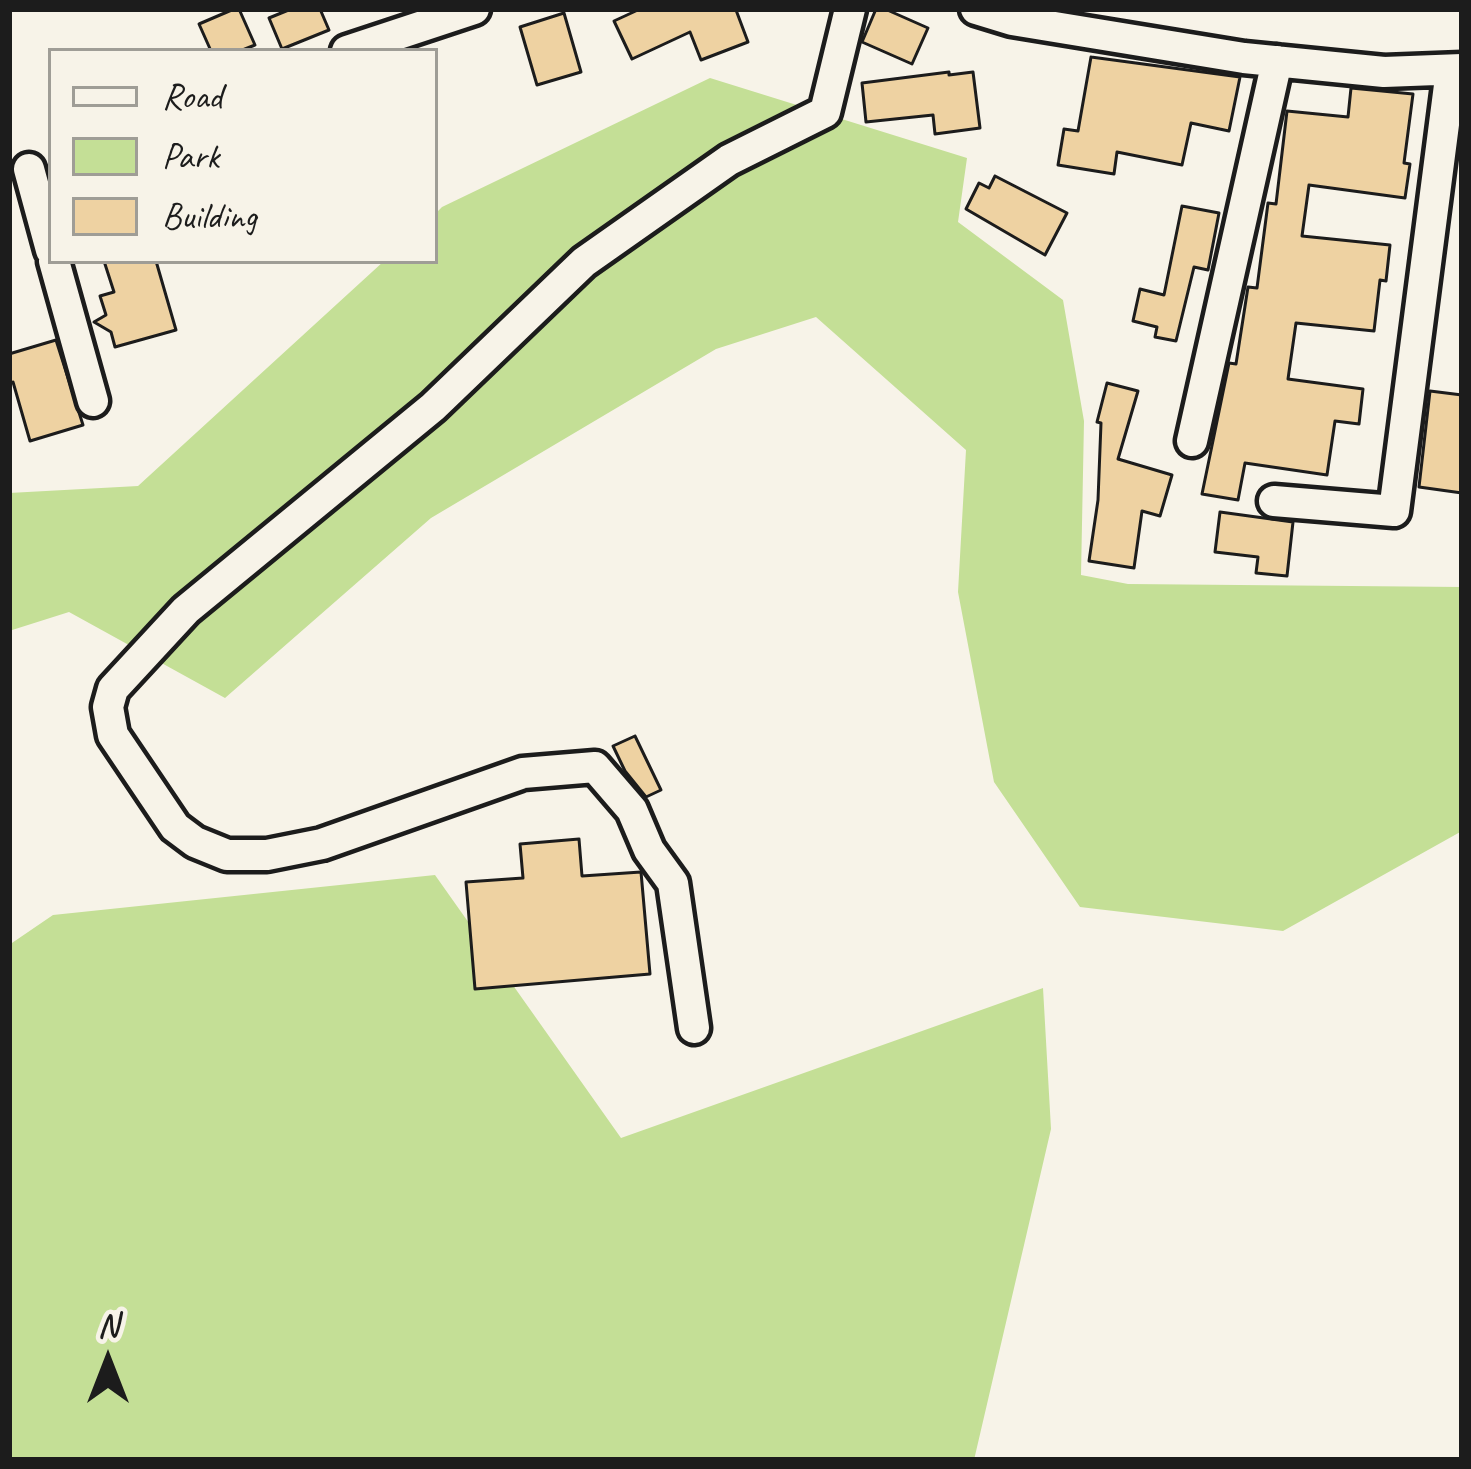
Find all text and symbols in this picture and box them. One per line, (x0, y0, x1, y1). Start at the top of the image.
legend (48, 48, 438, 264)
text: Road (162, 73, 222, 119)
text: Park (162, 133, 219, 179)
text: Building (162, 193, 257, 239)
north arrow (48, 1301, 168, 1421)
text: N (98, 1304, 118, 1346)

